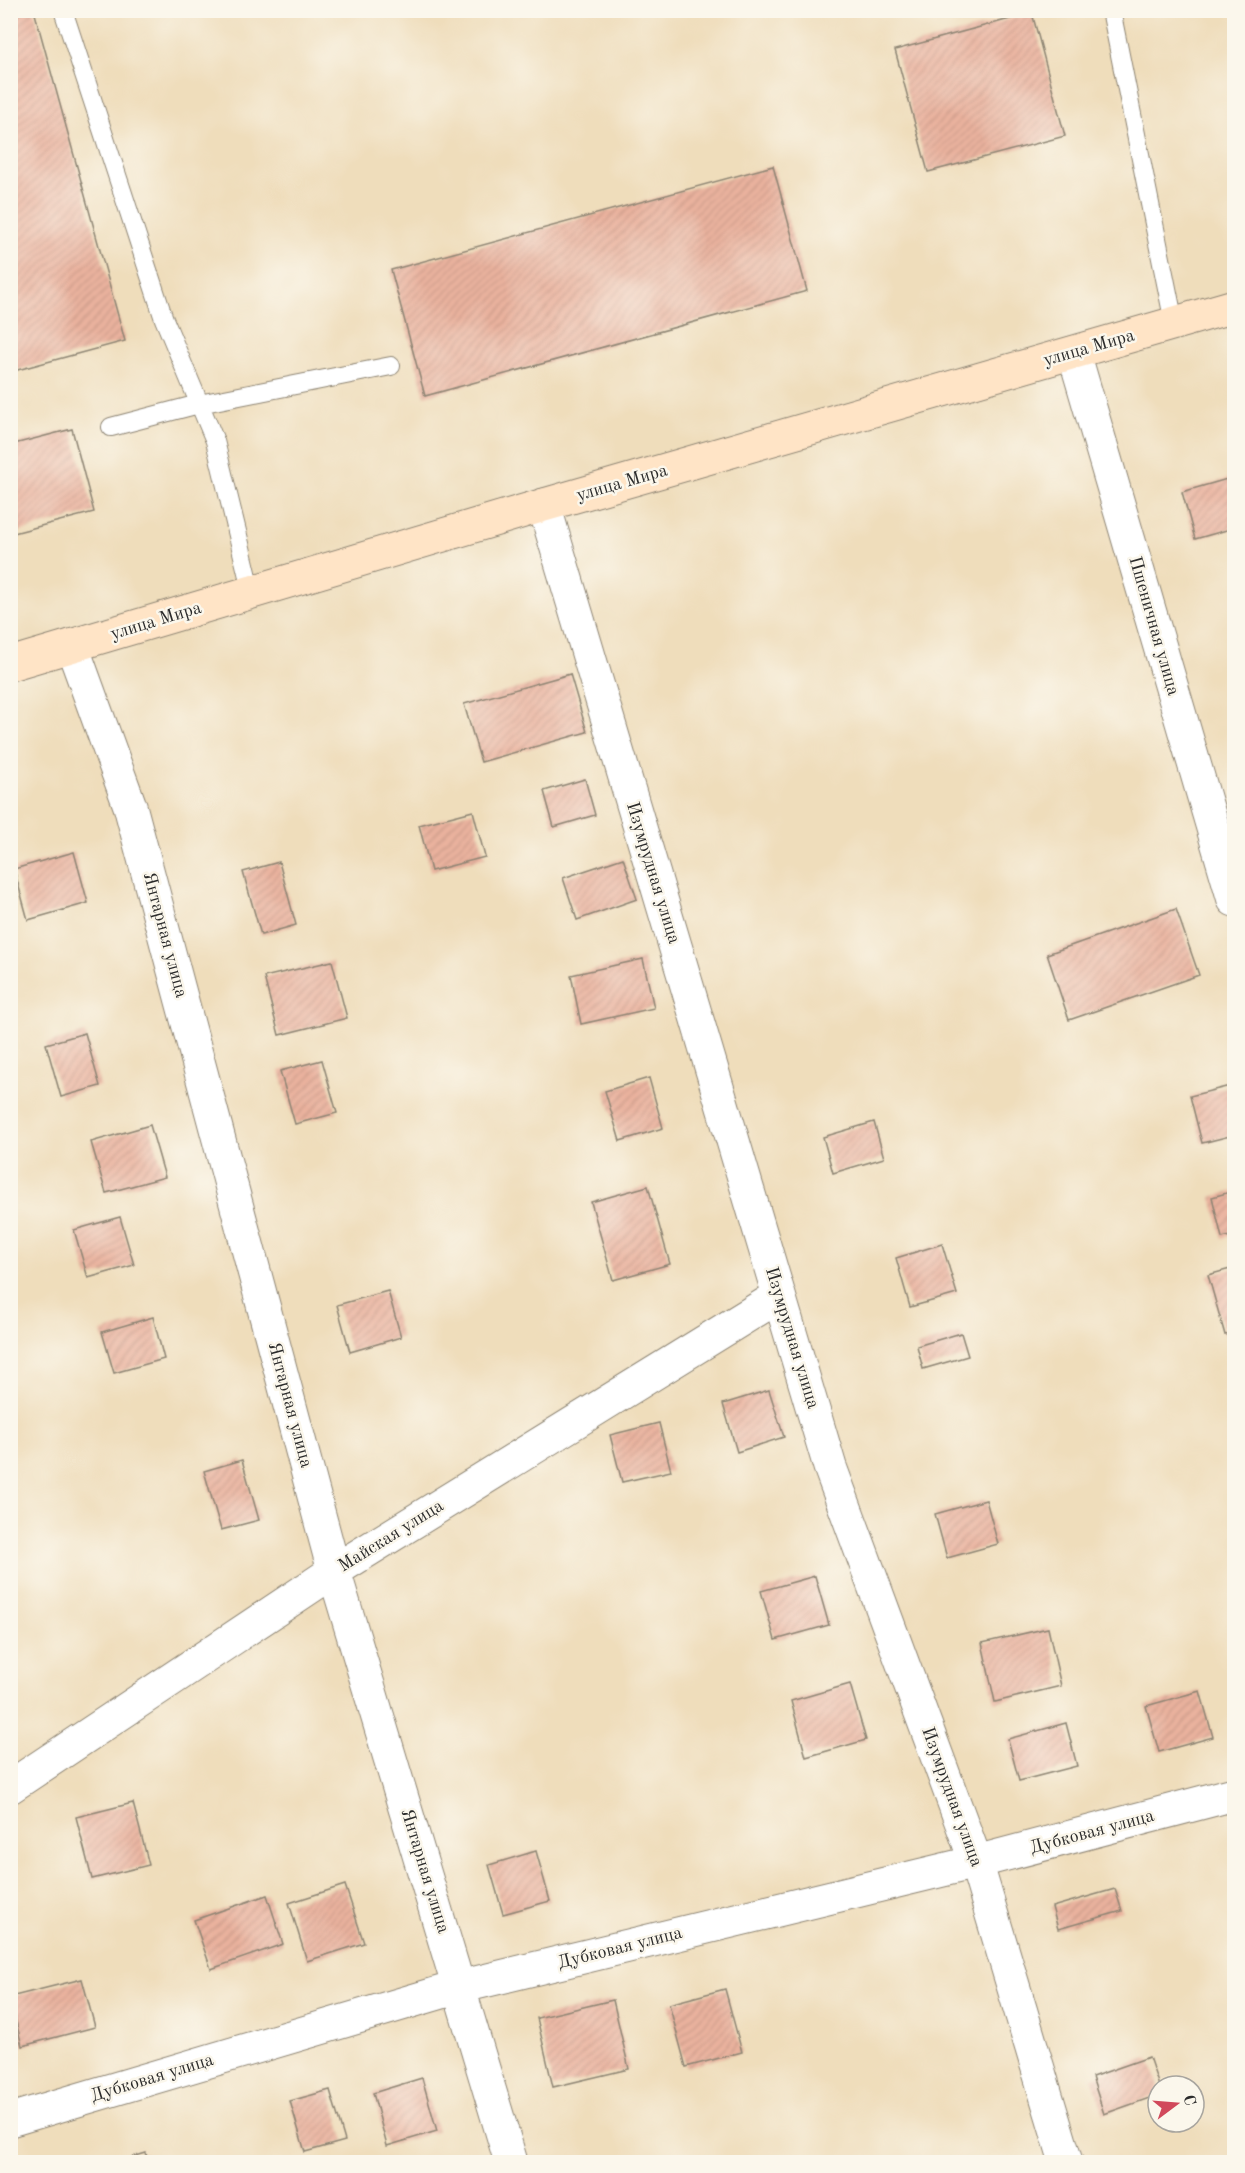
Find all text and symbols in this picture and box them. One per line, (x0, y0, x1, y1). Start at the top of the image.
street label: улица Мира (1041, 326, 1137, 370)
street label: улица Мира (574, 461, 670, 505)
street label: Пшеничная улица (1126, 554, 1183, 698)
street label: улица Мира (108, 599, 204, 643)
street label: Изумрудная улица (623, 800, 683, 946)
street label: Янтарная улица (140, 870, 190, 1000)
street label: Изумрудная улица (762, 1265, 822, 1411)
street label: Янтарная улица (265, 1340, 315, 1470)
street label: Майская улица (335, 1497, 447, 1575)
street label: Изумрудная улица (918, 1725, 986, 1869)
street label: Янтарная улица (397, 1807, 453, 1936)
street label: Дубковая улица (1028, 1807, 1156, 1857)
street label: Дубковая улица (556, 1924, 684, 1972)
street label: Дубковая улица (88, 2051, 216, 2105)
north arrow (1146, 2074, 1206, 2134)
text: С (1179, 2093, 1198, 2108)

